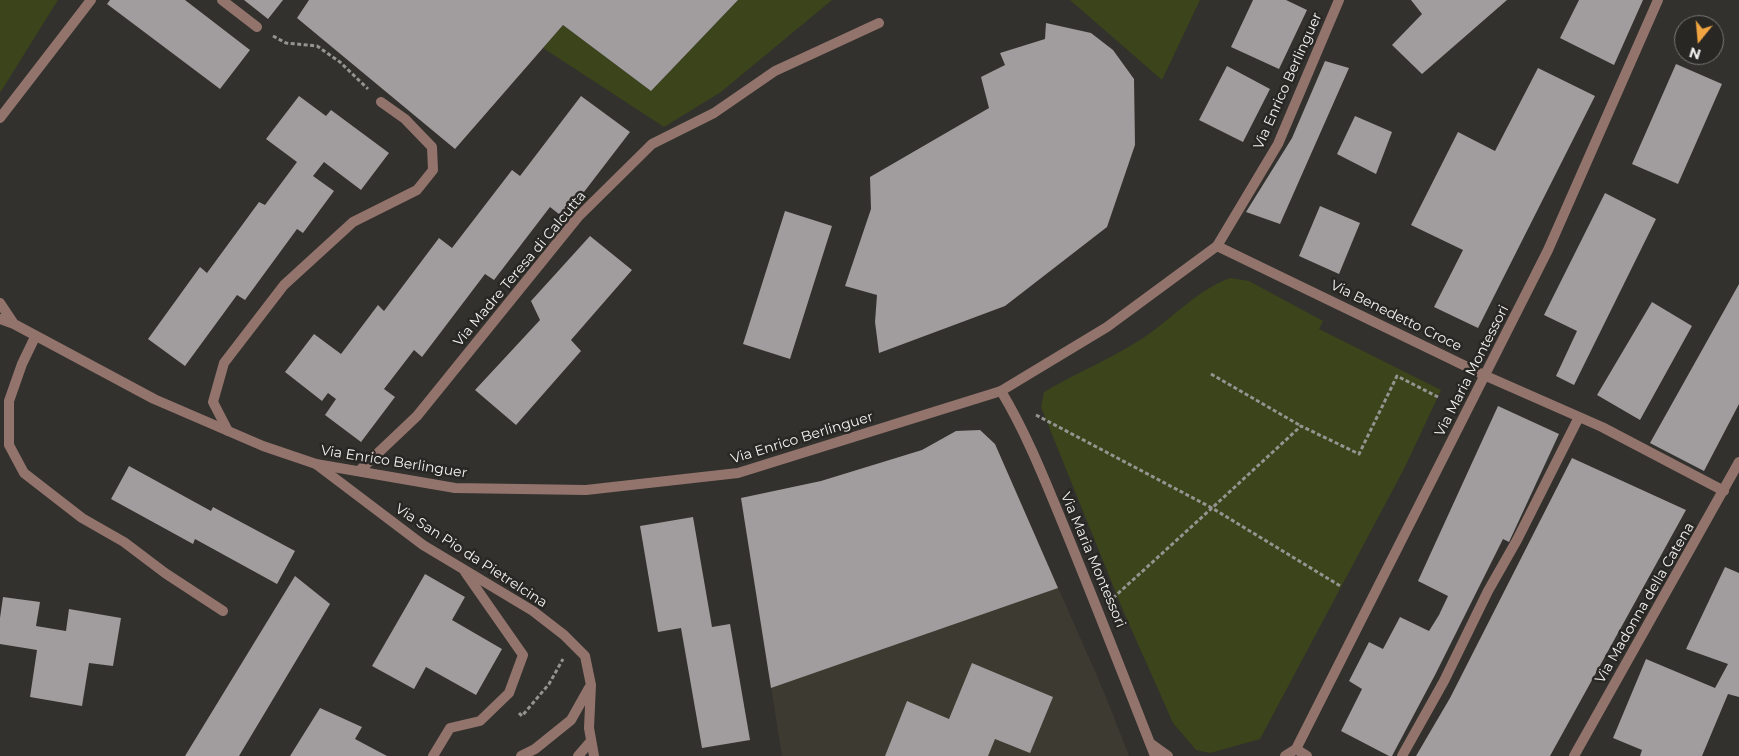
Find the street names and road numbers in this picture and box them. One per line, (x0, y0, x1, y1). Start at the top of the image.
street label: Via Enrico Berlinguer (1250, 10, 1326, 152)
street label: Via Madre Teresa di Calcutta (450, 188, 590, 350)
street label: Via Benedetto Croce (1328, 277, 1464, 355)
street label: Via Maria Montessori (1432, 302, 1512, 440)
street label: Via Enrico Berlinguer (729, 408, 875, 468)
street label: Via Enrico Berlinguer (320, 442, 468, 482)
street label: Via Maria Montessori (1057, 490, 1129, 630)
street label: Via San Pio da Pietrelcina (392, 501, 550, 611)
street label: Via Madonna della Catena (1592, 520, 1698, 686)

